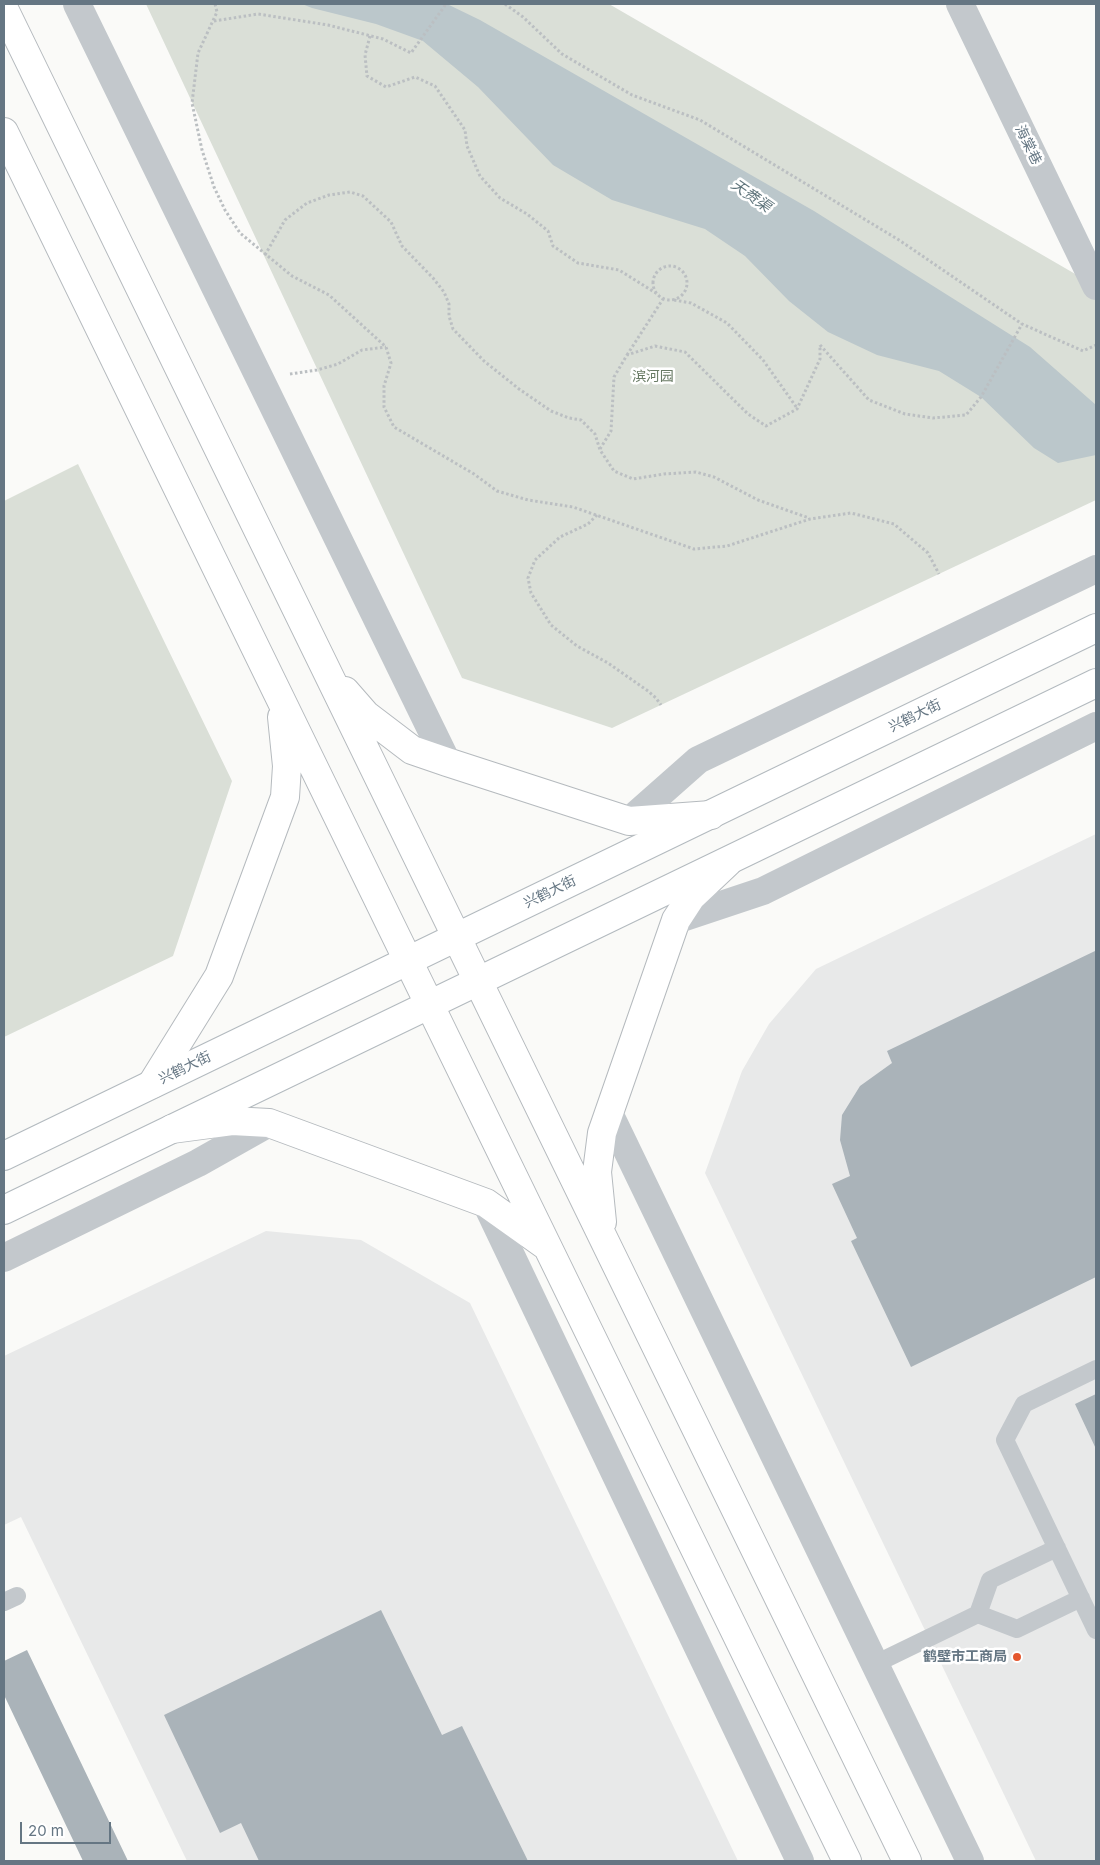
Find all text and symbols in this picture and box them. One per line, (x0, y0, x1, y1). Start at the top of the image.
street label: 海棠巷 (1011, 122, 1045, 168)
water label: 天赉渠 (727, 176, 775, 216)
park label: 滨河园 (632, 369, 674, 385)
street label: 兴鹤大街 (886, 696, 944, 736)
street label: 兴鹤大街 (521, 872, 579, 912)
street label: 兴鹤大街 (156, 1048, 214, 1088)
place label: 鹤壁市工商局 (923, 1649, 1007, 1665)
marker: 鹤壁市工商局 (1011, 1651, 1023, 1663)
scale bar (22, 1812, 114, 1844)
text: 20 m (28, 1821, 64, 1840)

